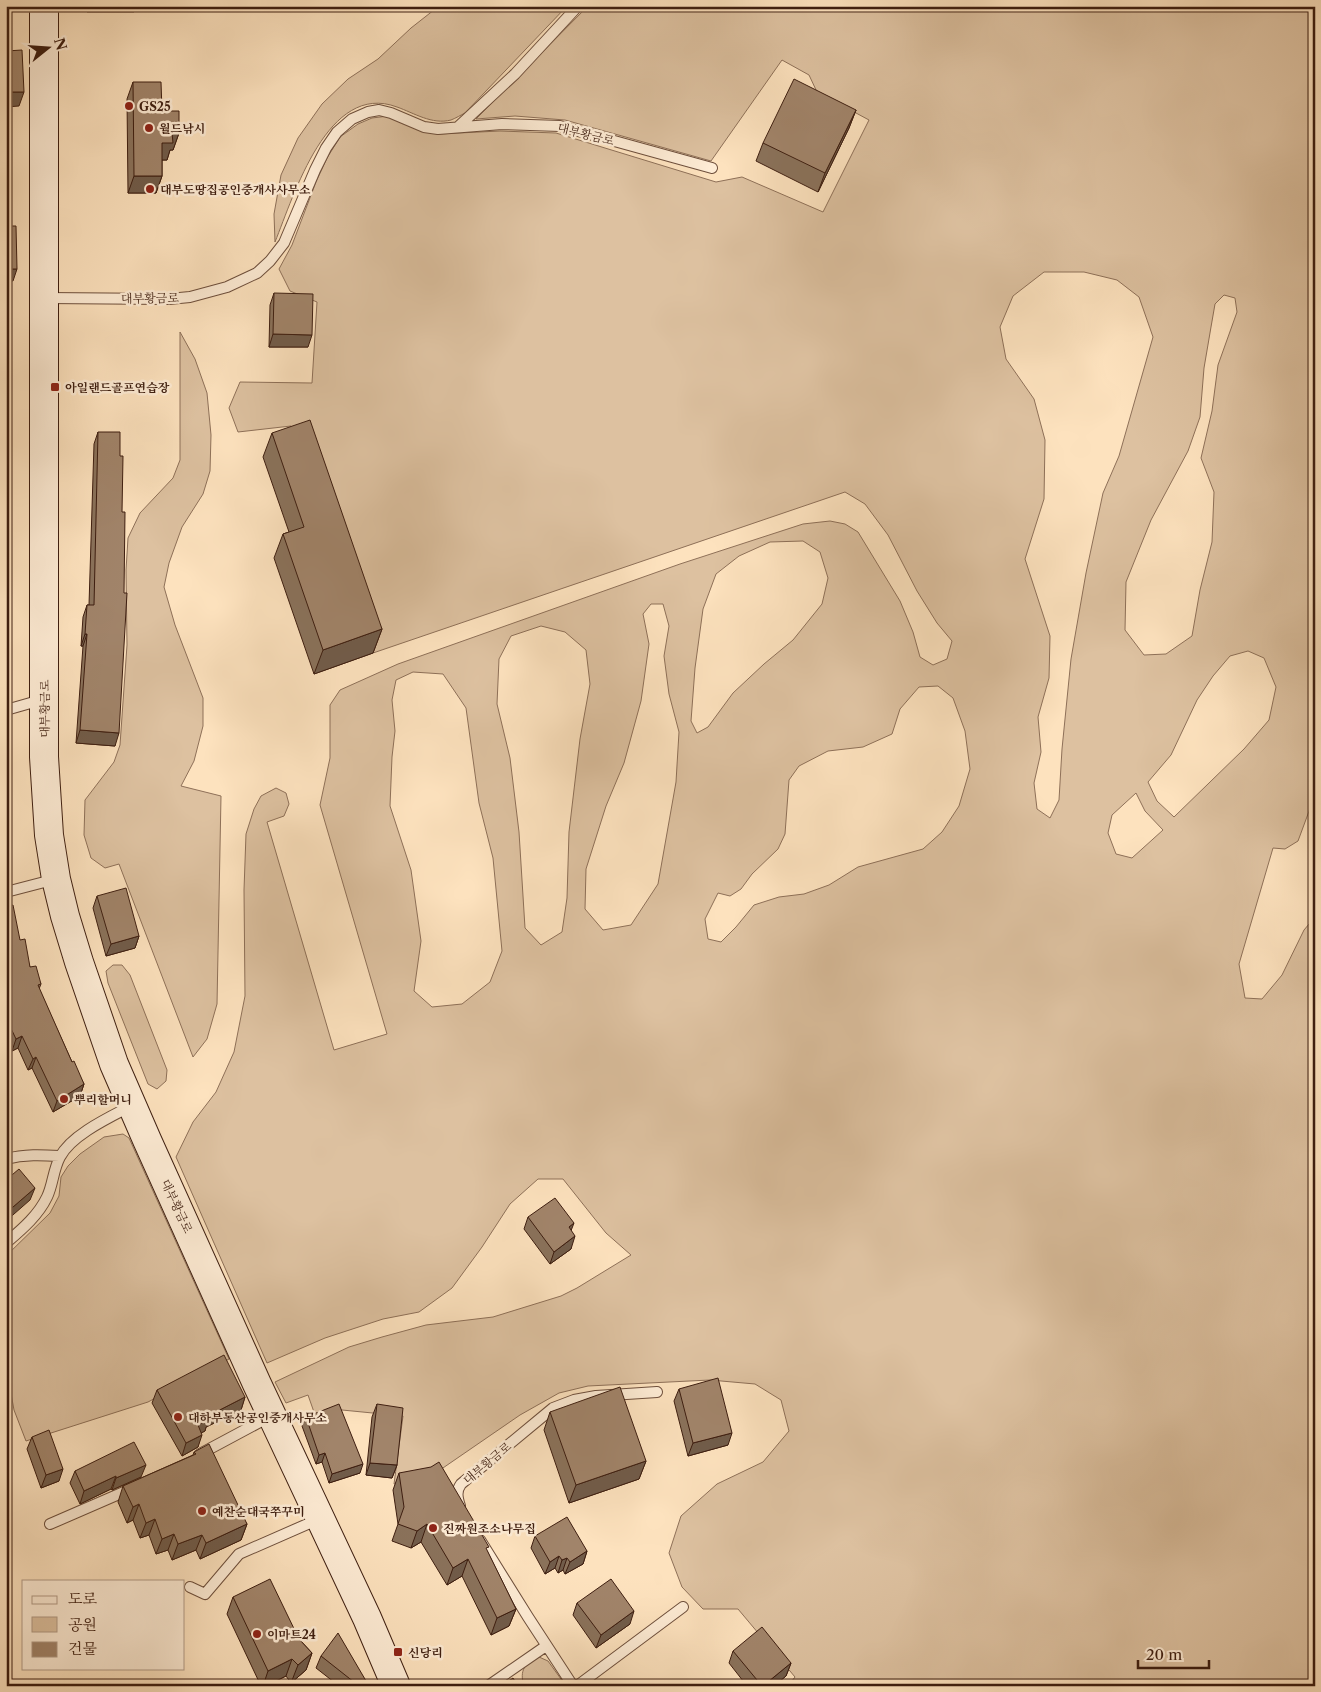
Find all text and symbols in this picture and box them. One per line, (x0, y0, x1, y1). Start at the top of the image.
north arrow (22, 22, 72, 72)
text: N (50, 36, 71, 53)
place label: GS25 (139, 99, 171, 114)
marker: GS25 (123, 100, 135, 112)
street label: 대부황금로 (556, 120, 616, 148)
place label: 월드낚시 (159, 121, 205, 136)
marker: 월드낚시 (143, 122, 155, 134)
place label: 대부도땅집공인중개사사무소 (160, 182, 311, 197)
marker: 대부도땅집공인중개사사무소 (144, 183, 156, 195)
street label: 대부황금로 (121, 290, 180, 306)
place label: 아일랜드골프연습장 (65, 380, 170, 395)
marker: 아일랜드골프연습장 (49, 381, 61, 393)
street label: 대부황금로 (37, 680, 52, 738)
place label: 뿌리할머니 (74, 1092, 132, 1107)
marker: 뿌리할머니 (58, 1093, 70, 1105)
street label: 대부황금로 (158, 1177, 196, 1236)
place label: 대하부동산공인중개사무소 (188, 1410, 328, 1425)
marker: 대하부동산공인중개사무소 (172, 1411, 184, 1423)
street label: 대부황금로 (460, 1438, 514, 1487)
place label: 예찬순대국쭈꾸미 (212, 1504, 305, 1519)
marker: 예찬순대국쭈꾸미 (196, 1505, 208, 1517)
place label: 진짜원조소나무집 (443, 1521, 536, 1536)
marker: 진짜원조소나무집 (427, 1522, 439, 1534)
legend (22, 1580, 185, 1670)
text: 도로 (68, 1589, 97, 1608)
text: 공원 (68, 1615, 97, 1634)
place label: 이마트24 (267, 1627, 316, 1642)
marker: 이마트24 (251, 1628, 263, 1640)
scale bar (1138, 1637, 1210, 1669)
text: 건물 (68, 1639, 97, 1658)
place label: 신당리 (408, 1645, 443, 1660)
text: 20 m (1146, 1645, 1182, 1664)
marker: 신당리 (392, 1646, 404, 1658)

